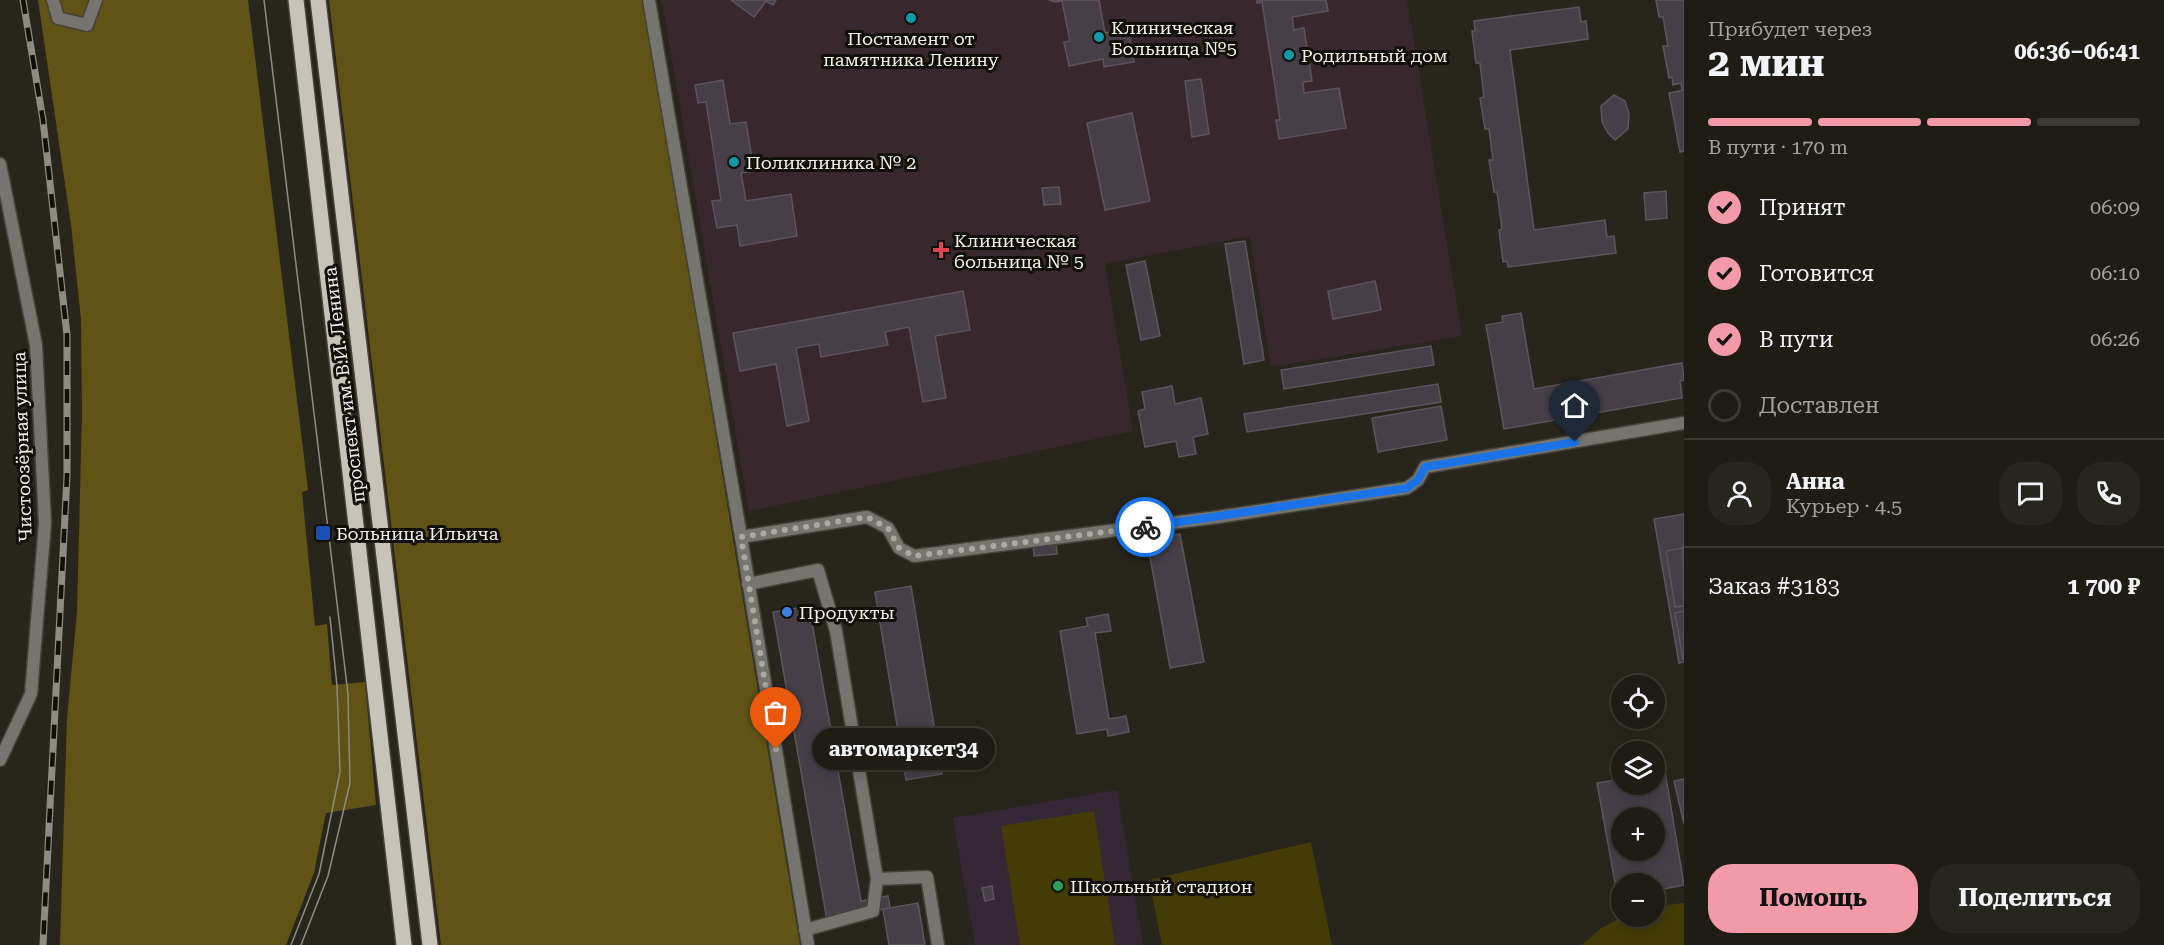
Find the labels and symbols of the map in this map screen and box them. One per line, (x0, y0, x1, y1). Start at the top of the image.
marker: Постамент от памятника Ленину (904, 11, 918, 25)
place label: Клиническая Больница №5 (1111, 17, 1237, 59)
place label: Постамент от памятника Ленину (823, 28, 999, 70)
marker: Клиническая Больница №5 (1092, 30, 1106, 44)
place label: Родильный дом (1301, 45, 1448, 66)
marker: Родильный дом (1282, 48, 1296, 62)
place label: Поликлиника № 2 (746, 152, 916, 173)
marker: Поликлиника № 2 (727, 155, 741, 169)
place label: Клиническая больница № 5 (954, 230, 1084, 272)
marker: Клиническая больница № 5 (932, 241, 950, 259)
street label: проспект им. В.И. Ленина (319, 266, 369, 504)
street label: Чистоозёрная улица (8, 351, 36, 543)
pin (1549, 380, 1600, 442)
courier (1115, 497, 1175, 557)
place label: Больница Ильича (336, 523, 499, 544)
marker: Больница Ильича (314, 524, 332, 542)
place label: Продукты (799, 602, 895, 623)
marker: Продукты (780, 605, 794, 619)
pin (750, 687, 801, 749)
callout: автомаркет34 (812, 728, 995, 770)
place label: Школьный стадион (1070, 876, 1253, 897)
marker: Школьный стадион (1051, 879, 1065, 893)

